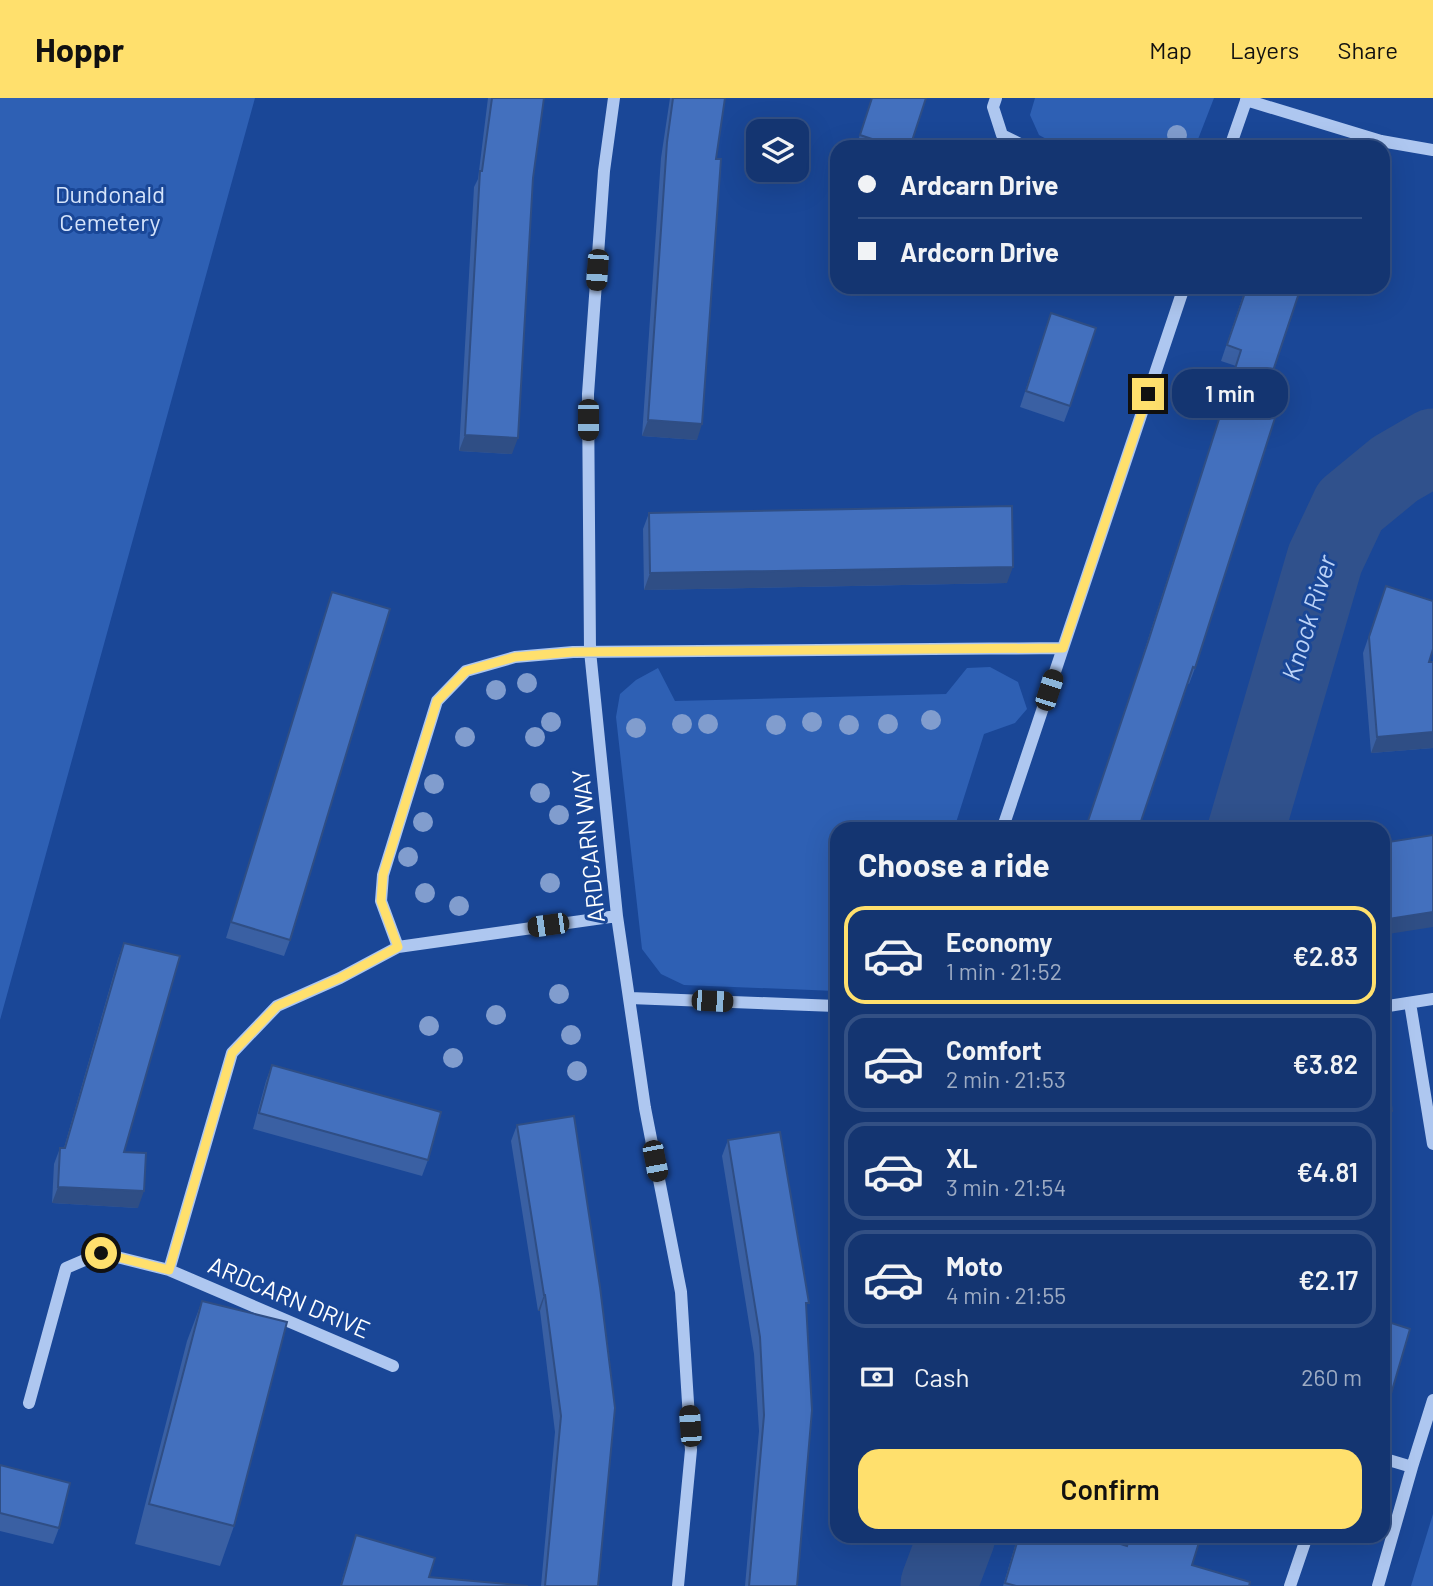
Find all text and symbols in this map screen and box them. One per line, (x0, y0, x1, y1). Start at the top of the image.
text: Hoppr (35, 29, 124, 69)
text: Map (1149, 35, 1192, 64)
text: Layers (1230, 35, 1299, 64)
text: Share (1337, 35, 1398, 64)
map controls (746, 119, 809, 182)
button: layers (746, 119, 809, 182)
text: Ardcarn Drive (900, 169, 1058, 200)
park label: Dundonald Cemetery (55, 179, 165, 236)
text: Ardcorn Drive (900, 236, 1059, 267)
car (586, 248, 609, 292)
callout: 1 min (1172, 370, 1288, 418)
route end (1132, 378, 1164, 410)
text: 1 min (1205, 379, 1255, 407)
car (578, 399, 599, 441)
water label: Knock River (1274, 550, 1342, 684)
car (1033, 667, 1066, 713)
street label: ARDCARN WAY (565, 768, 610, 924)
text: Choose a ride (858, 845, 1050, 883)
car (526, 912, 571, 938)
icon: car (862, 924, 925, 987)
text: Economy (946, 926, 1052, 957)
text: €2.83 (1292, 940, 1358, 971)
text: 1 min · 21:52 (946, 957, 1062, 985)
car (691, 989, 734, 1013)
icon: car (862, 1032, 925, 1095)
text: Comfort (946, 1034, 1042, 1065)
text: €3.82 (1292, 1048, 1358, 1079)
text: 2 min · 21:53 (946, 1065, 1066, 1093)
car (641, 1138, 670, 1184)
icon: car (862, 1140, 925, 1203)
text: XL (946, 1142, 977, 1173)
text: €4.81 (1297, 1156, 1358, 1187)
text: 3 min · 21:54 (946, 1173, 1066, 1201)
route start (85, 1237, 117, 1269)
icon: car (862, 1248, 925, 1311)
street label: ARDCARN DRIVE (204, 1249, 375, 1344)
text: Moto (946, 1250, 1003, 1281)
text: €2.17 (1298, 1264, 1358, 1295)
text: 4 min · 21:55 (946, 1281, 1066, 1309)
icon: cash (858, 1358, 896, 1396)
text: Cash (914, 1361, 969, 1392)
text: 260 m (1301, 1363, 1362, 1391)
car (679, 1404, 702, 1448)
button: Confirm (858, 1449, 1362, 1529)

